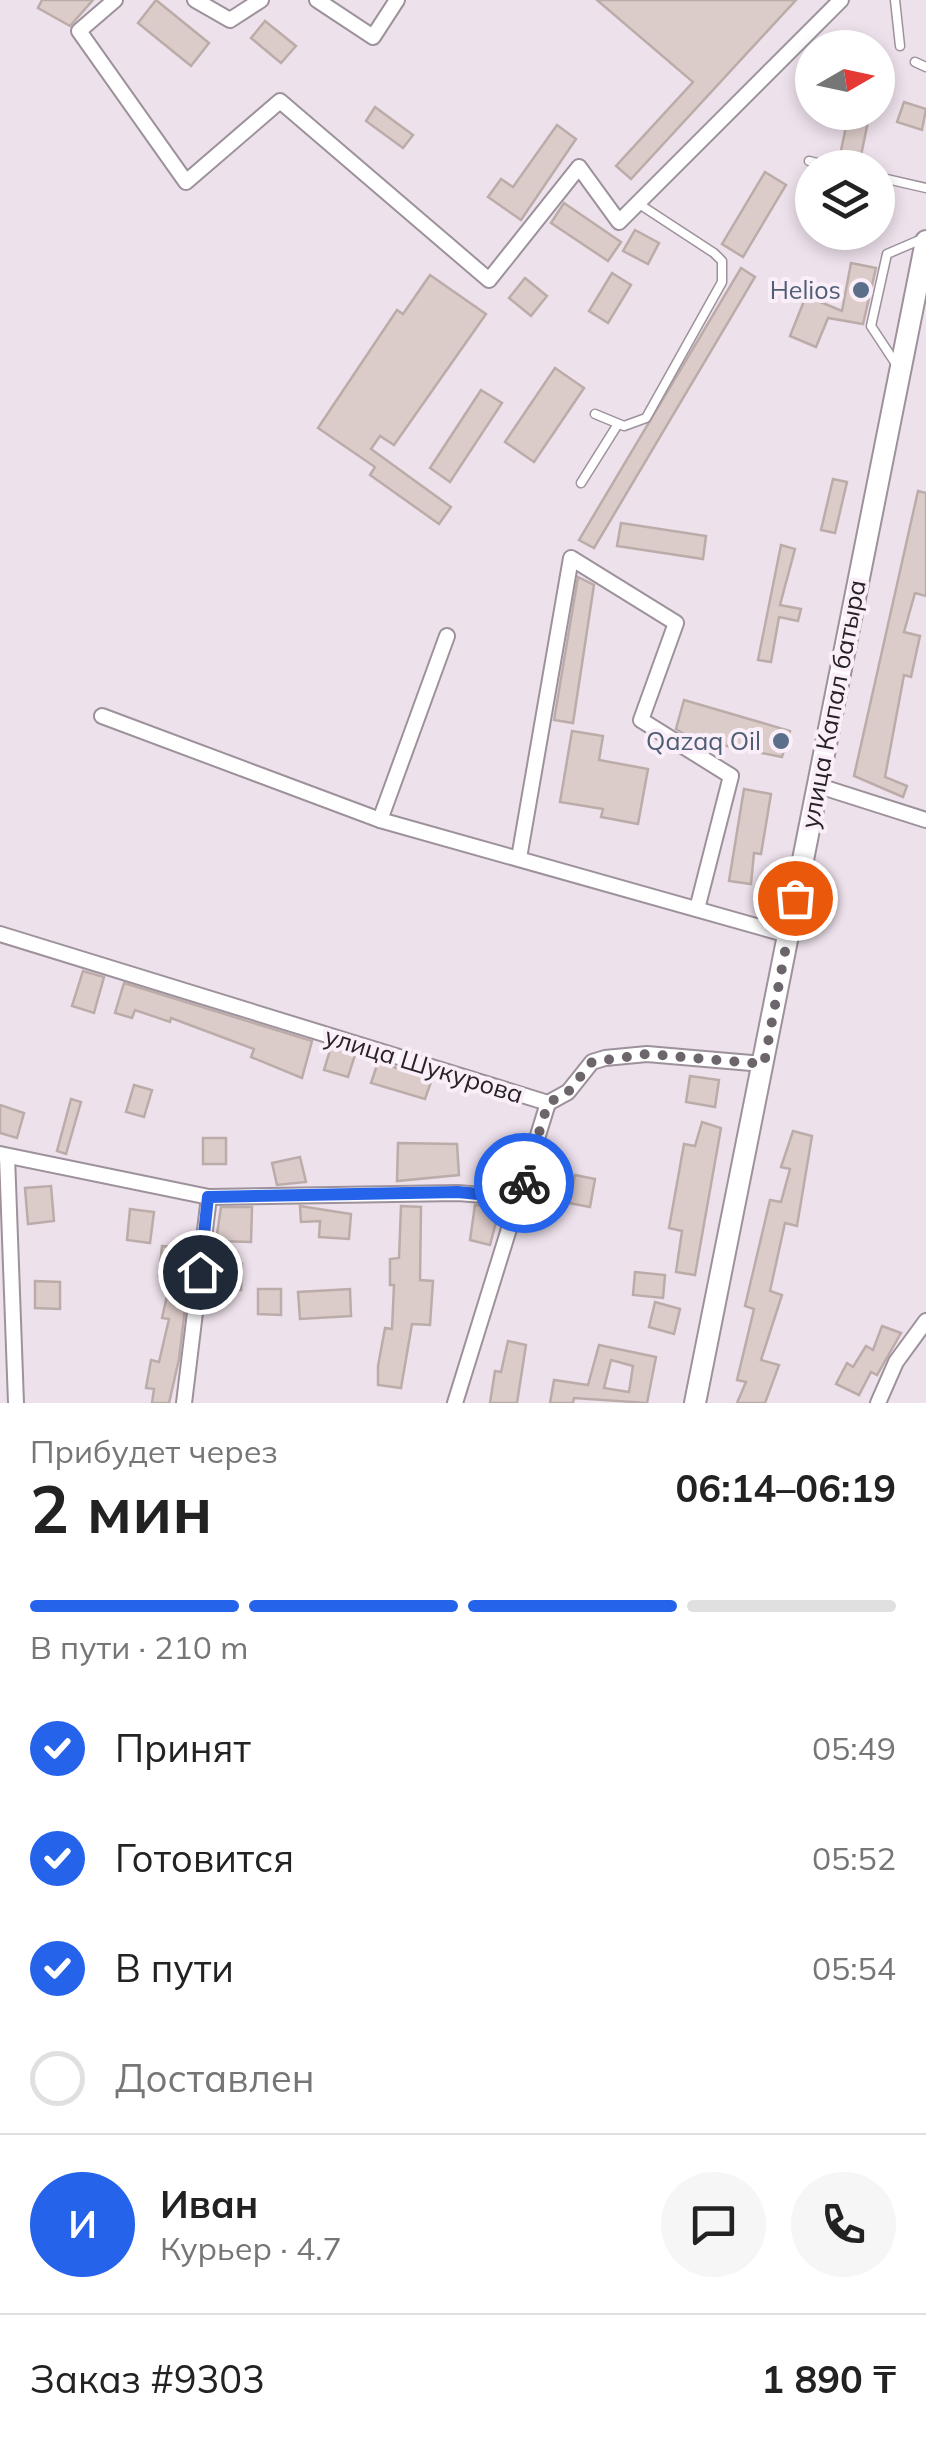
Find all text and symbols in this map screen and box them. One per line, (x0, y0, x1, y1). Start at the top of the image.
north arrow (795, 30, 895, 130)
map controls (795, 30, 895, 250)
button: layers (795, 150, 895, 250)
place label: Helios (770, 274, 841, 305)
marker: Helios (850, 279, 872, 301)
street label: улица Капал батыра (793, 577, 872, 831)
place label: Qazaq Oil (646, 725, 761, 756)
marker: Qazaq Oil (770, 730, 792, 752)
pin (753, 856, 838, 941)
icon: bag (768, 871, 823, 926)
street label: улица Шукурова (321, 1020, 527, 1109)
courier (474, 1133, 574, 1233)
icon: bike (497, 1156, 552, 1211)
pin (158, 1230, 243, 1315)
icon: home (173, 1245, 228, 1300)
text: Прибудет через (30, 1431, 278, 1471)
text: 06:14–06:19 (676, 1464, 896, 1512)
text: 2 мин (30, 1468, 212, 1549)
text: В пути · 210 m (30, 1627, 248, 1667)
icon: check (30, 1721, 85, 1776)
text: Принят (115, 1724, 251, 1772)
text: 05:49 (812, 1728, 896, 1768)
icon: check (30, 1831, 85, 1886)
text: Готовится (115, 1834, 294, 1882)
text: 05:52 (812, 1838, 896, 1878)
icon: check (30, 1941, 85, 1996)
text: В пути (115, 1944, 234, 1992)
text: 05:54 (812, 1948, 896, 1988)
text: Доставлен (115, 2054, 315, 2102)
button: chat (661, 2172, 766, 2277)
button: phone (791, 2172, 896, 2277)
text: Иван (160, 2180, 258, 2228)
text: И (68, 2200, 97, 2248)
text: Курьер · 4.7 (160, 2228, 342, 2268)
text: Заказ #9303 (30, 2355, 265, 2403)
text: 1 890 ₸ (761, 2355, 896, 2403)

